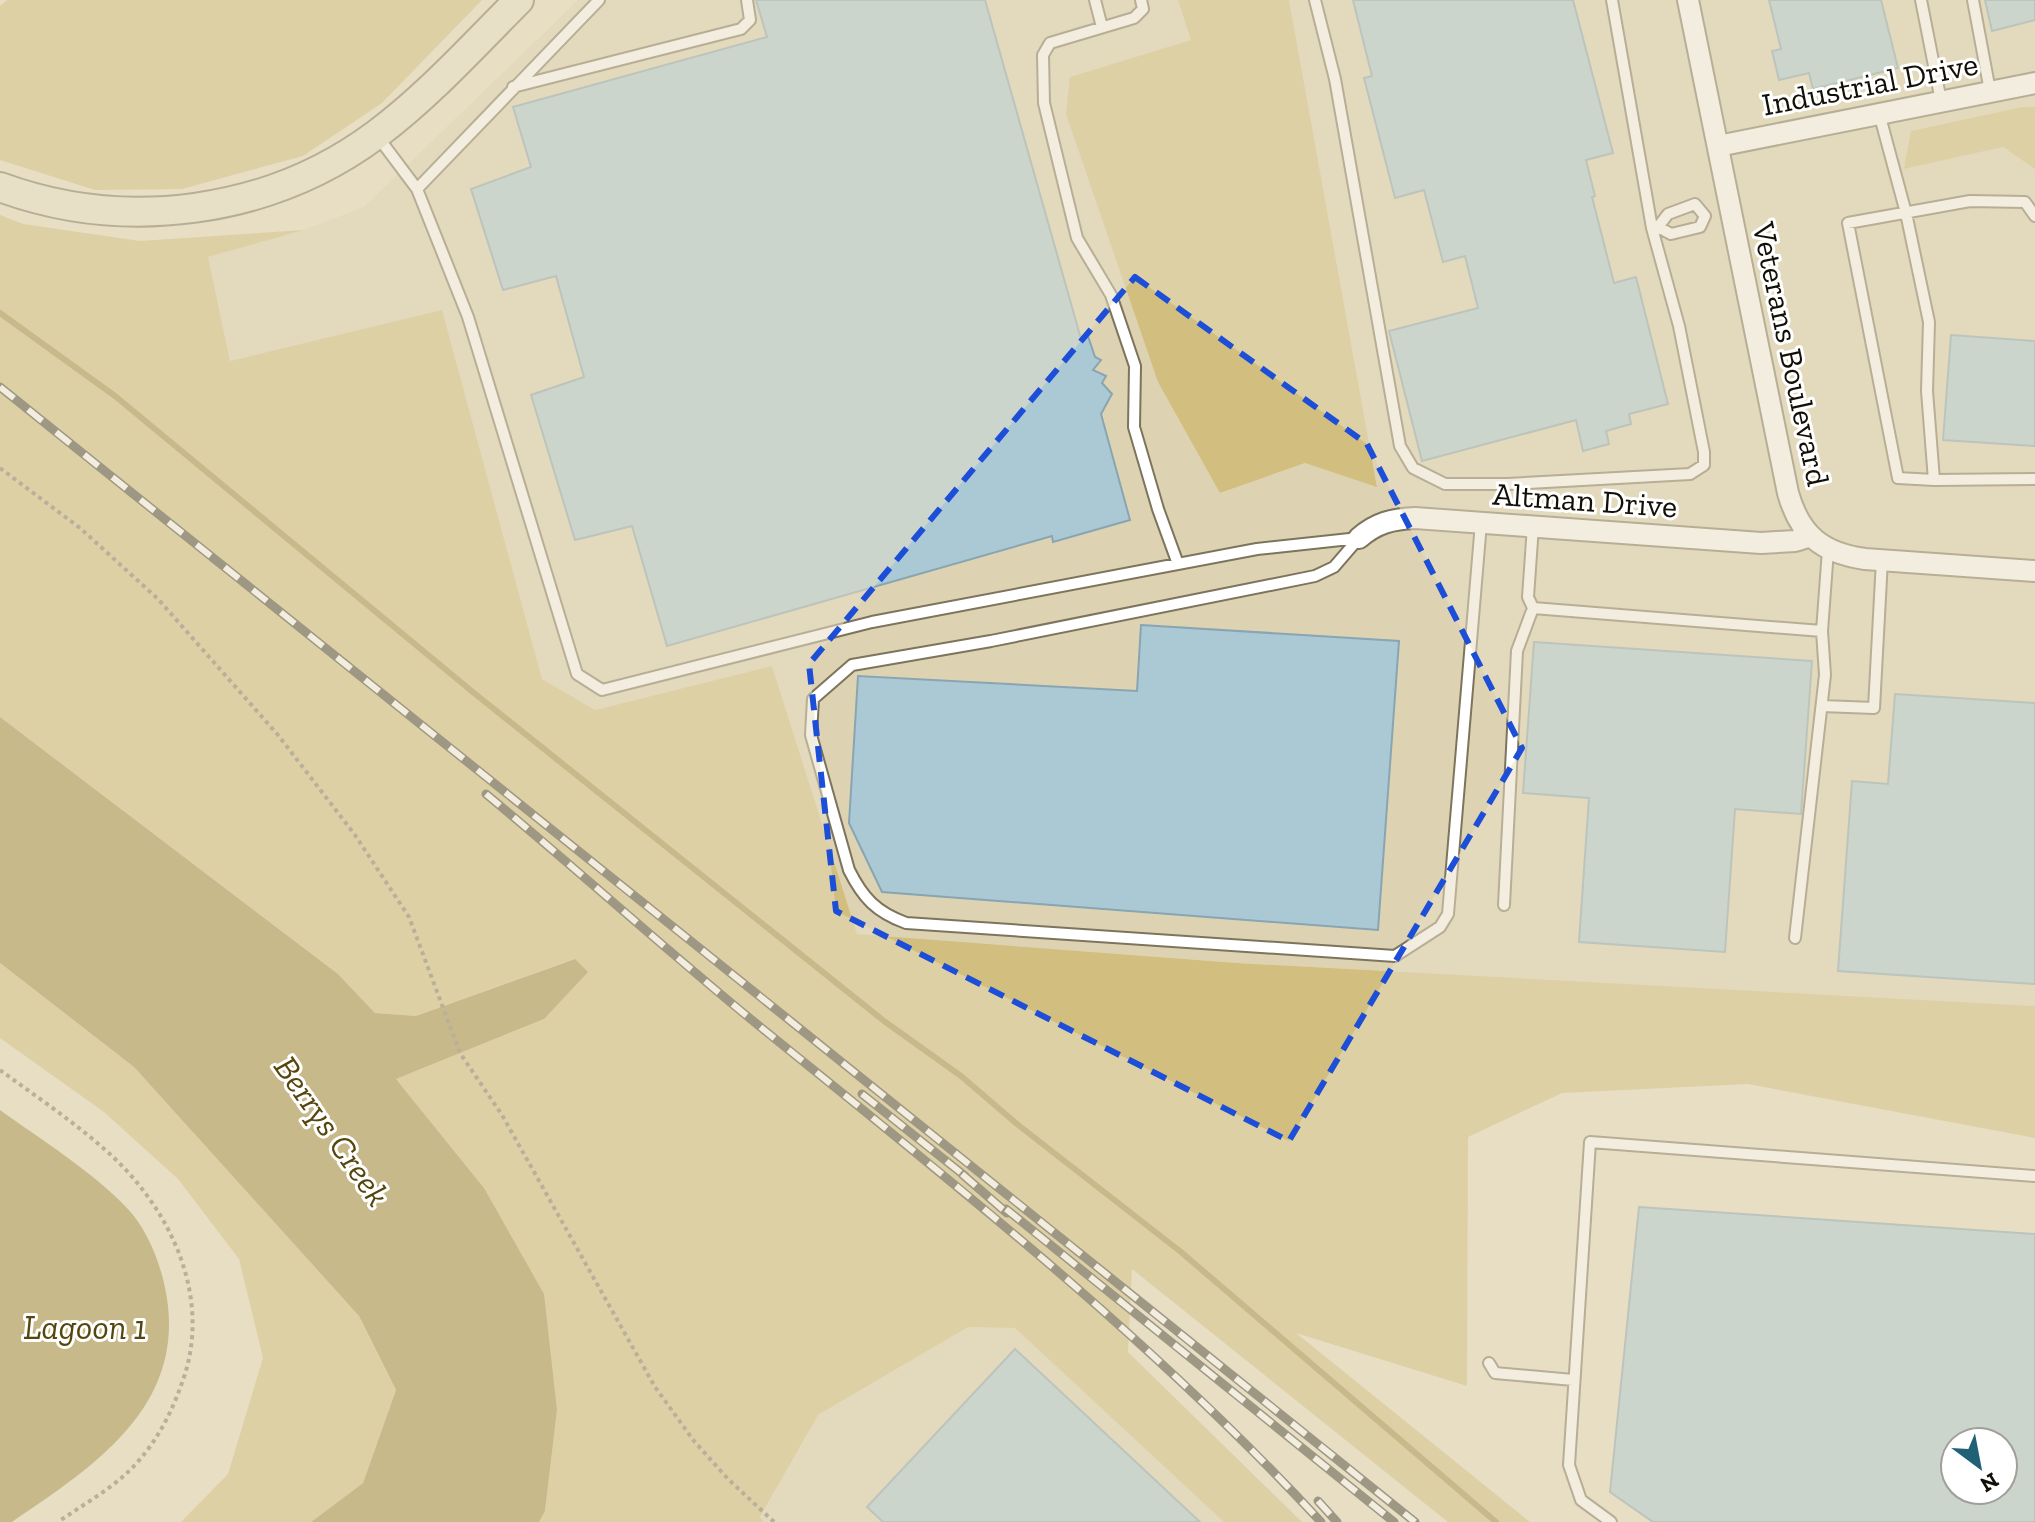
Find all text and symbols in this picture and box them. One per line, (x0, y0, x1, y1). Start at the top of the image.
street label: Industrial Drive (1759, 44, 1981, 124)
street label: Veterans Boulevard (1744, 218, 1838, 490)
street label: Altman Drive (1491, 475, 1679, 525)
water label: Berrys Creek (265, 1048, 399, 1214)
water label: Lagoon 1 (24, 1307, 146, 1348)
north arrow (1939, 1426, 2019, 1506)
text: N (1975, 1467, 2004, 1499)

